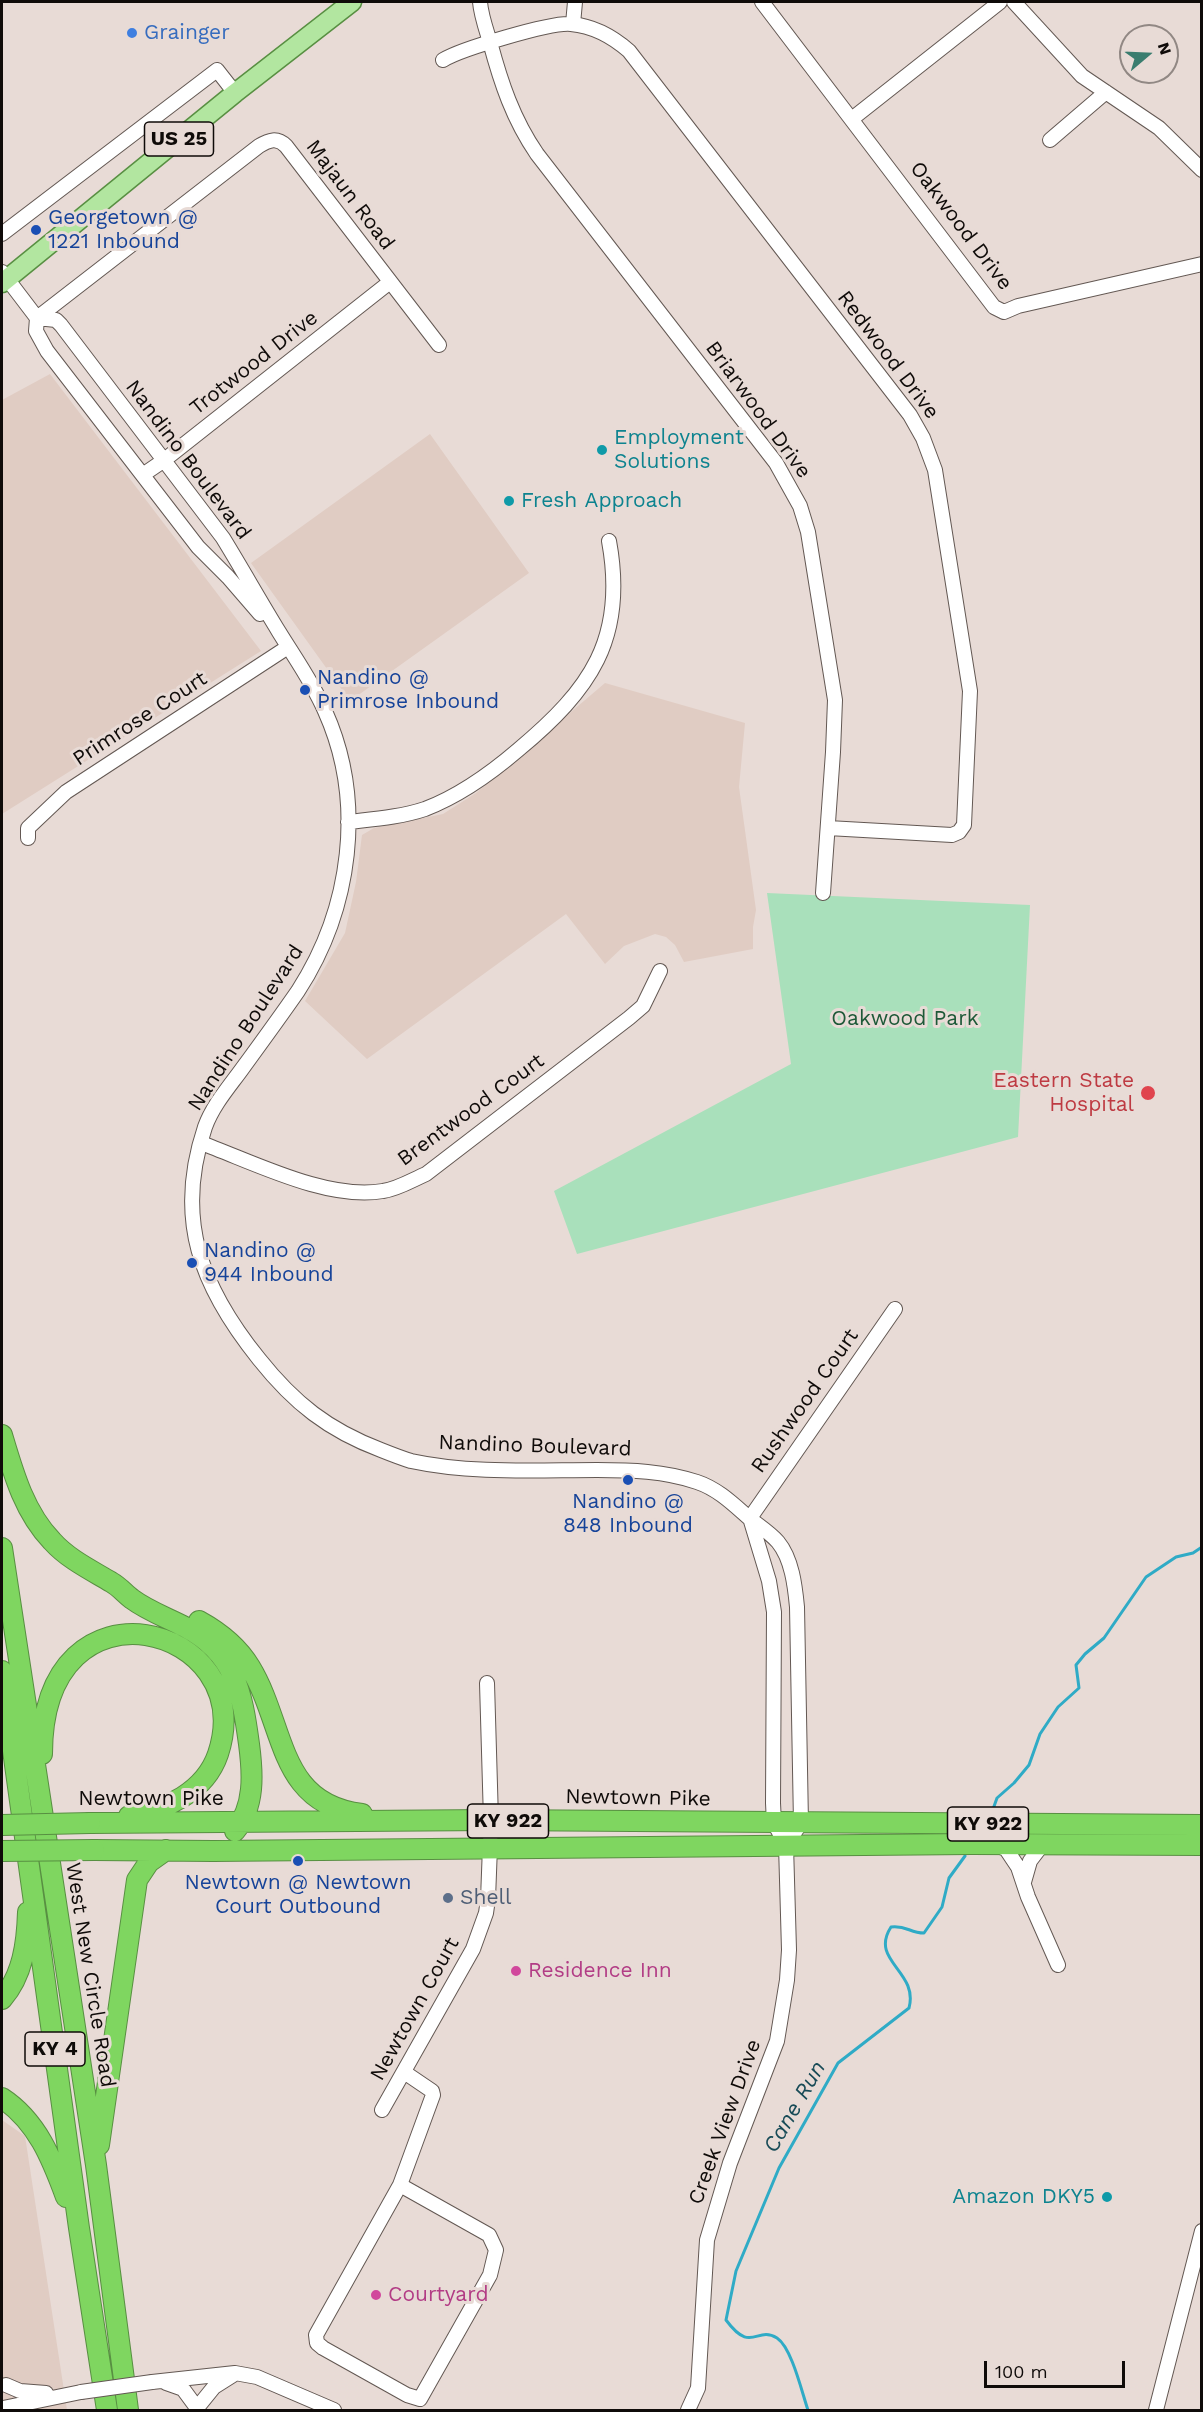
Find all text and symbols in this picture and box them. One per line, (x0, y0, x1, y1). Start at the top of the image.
place label: Grainger (144, 20, 230, 46)
north arrow (1119, 24, 1179, 84)
marker: Grainger (125, 26, 139, 40)
text: N (1154, 40, 1176, 57)
road number: US 25 (144, 122, 213, 156)
street label: Majaun Road (300, 135, 400, 255)
street label: Oakwood Drive (904, 157, 1018, 295)
place label: Georgetown @ 1221 Inbound (48, 205, 198, 255)
marker: Georgetown @ 1221 Inbound (29, 223, 43, 237)
street label: Redwood Drive (832, 286, 944, 424)
street label: Trotwood Drive (185, 305, 323, 421)
street label: Briarwood Drive (700, 337, 816, 483)
street label: Nandino Boulevard (120, 375, 256, 545)
place label: Employment Solutions (614, 425, 744, 475)
marker: Employment Solutions (595, 443, 609, 457)
place label: Fresh Approach (521, 488, 682, 514)
marker: Fresh Approach (502, 494, 516, 508)
place label: Nandino @ Primrose Inbound (317, 665, 499, 715)
street label: Primrose Court (68, 666, 212, 772)
marker: Nandino @ Primrose Inbound (298, 683, 312, 697)
street label: Nandino Boulevard (183, 940, 309, 1116)
park label: Oakwood Park (831, 1006, 979, 1032)
street label: Brentwood Court (393, 1048, 549, 1172)
place label: Eastern State Hospital (993, 1068, 1134, 1118)
marker: Eastern State Hospital (1139, 1084, 1157, 1102)
place label: Nandino @ 944 Inbound (204, 1238, 334, 1288)
marker: Nandino @ 944 Inbound (185, 1256, 199, 1270)
street label: Rushwood Court (746, 1324, 864, 1478)
street label: Nandino Boulevard (438, 1430, 632, 1462)
marker: Nandino @ 848 Inbound (621, 1473, 635, 1487)
place label: Nandino @ 848 Inbound (563, 1489, 693, 1539)
street label: Newtown Pike (565, 1784, 711, 1812)
street label: Newtown Pike (78, 1786, 224, 1812)
road number: KY 922 (468, 1804, 548, 1838)
road number: KY 922 (948, 1807, 1028, 1841)
marker: Newtown @ Newtown Court Outbound (291, 1854, 305, 1868)
street label: West New Circle Road (60, 1861, 120, 2089)
place label: Newtown @ Newtown Court Outbound (184, 1870, 412, 1920)
place label: Shell (460, 1885, 511, 1911)
marker: Shell (441, 1891, 455, 1905)
street label: Newtown Court (365, 1933, 465, 2085)
place label: Residence Inn (528, 1958, 672, 1984)
marker: Residence Inn (509, 1964, 523, 1978)
road number: KY 4 (25, 2032, 85, 2066)
street label: Creek View Drive (683, 2036, 767, 2208)
water label: Cane Run (758, 2056, 832, 2158)
place label: Amazon DKY5 (952, 2184, 1095, 2210)
marker: Amazon DKY5 (1100, 2190, 1114, 2204)
place label: Courtyard (388, 2282, 489, 2308)
marker: Courtyard (369, 2288, 383, 2302)
scale bar (987, 2349, 1128, 2387)
text: 100 m (995, 2361, 1048, 2382)

